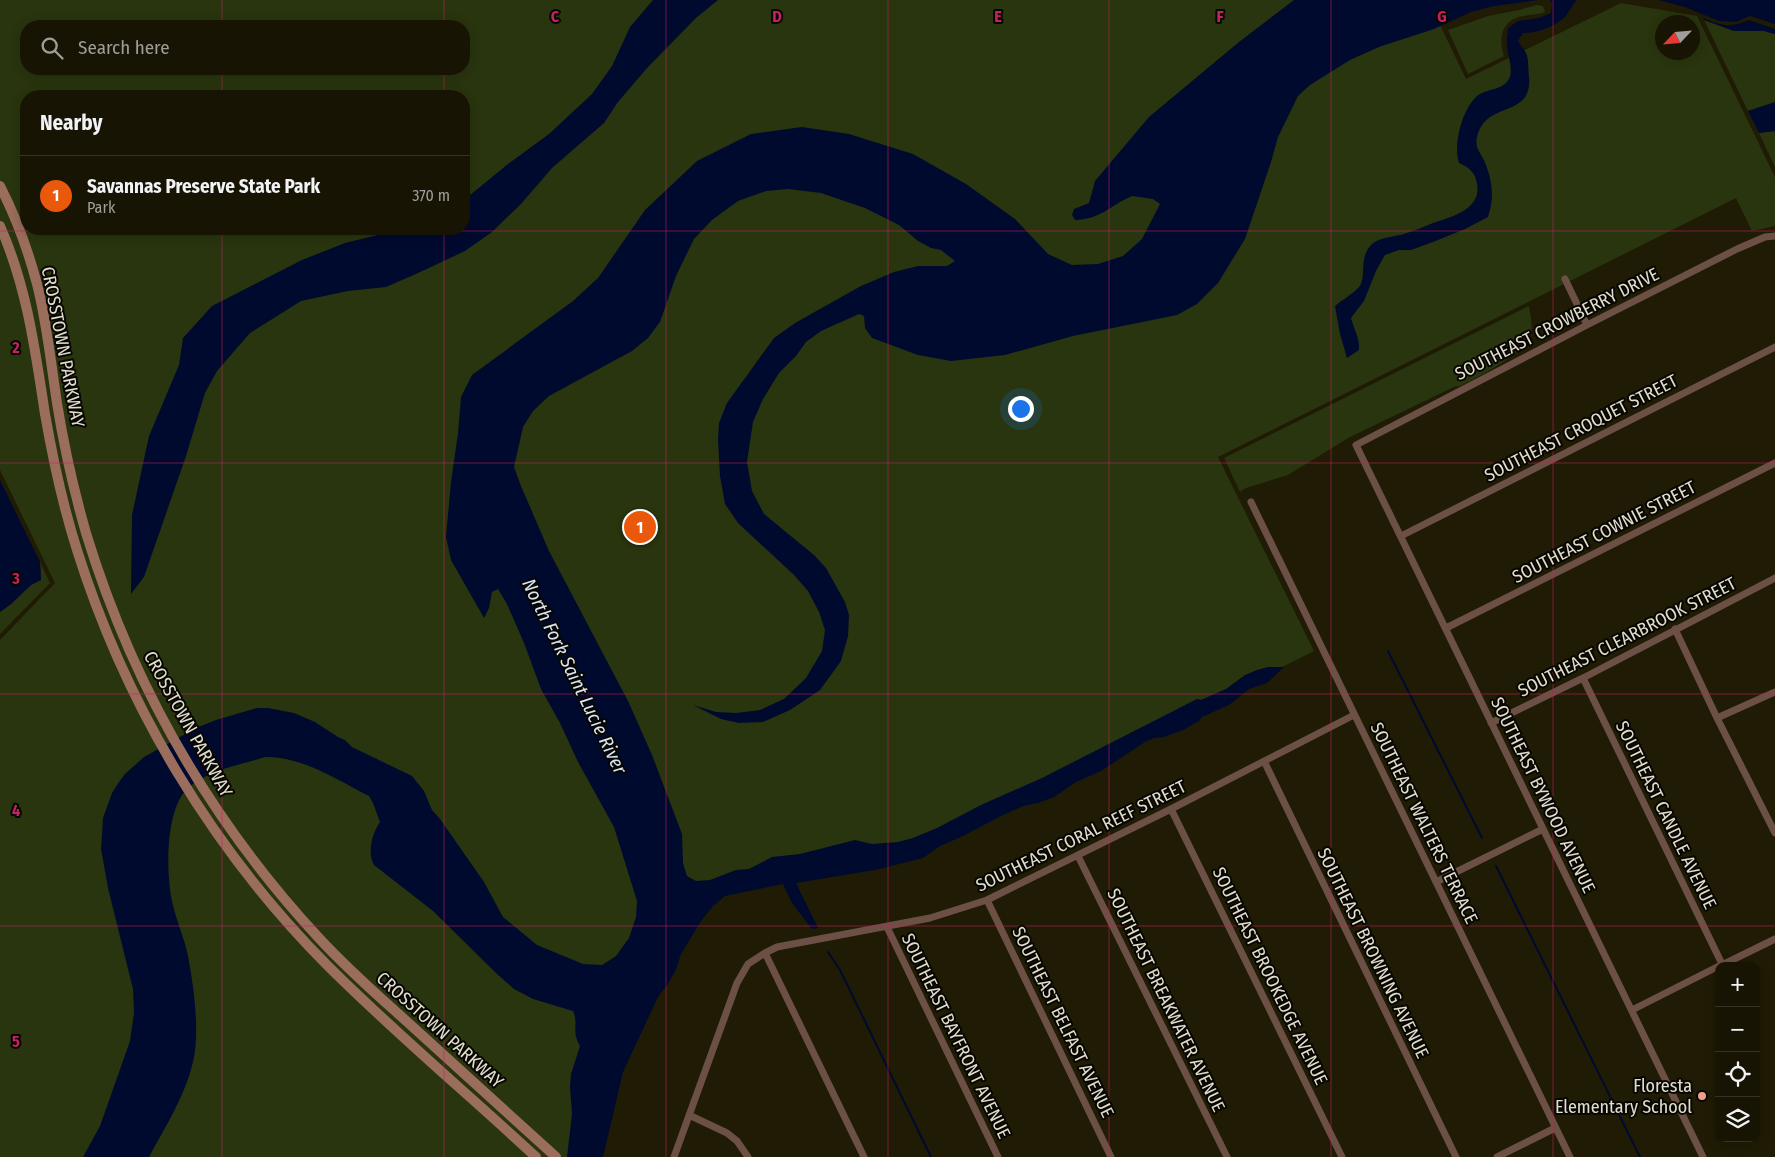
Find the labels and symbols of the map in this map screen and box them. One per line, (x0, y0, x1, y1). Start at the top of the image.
text: C (551, 7, 560, 26)
text: D (772, 7, 782, 26)
text: E (994, 7, 1002, 26)
text: F (1216, 7, 1224, 26)
text: G (1437, 7, 1447, 26)
north arrow (1655, 15, 1700, 60)
street label: SOUTHEAST CROWBERRY DRIVE (1451, 263, 1663, 385)
street label: CROSSTOWN PARKWAY (37, 265, 89, 429)
text: 2 (11, 338, 20, 357)
street label: SOUTHEAST CROQUET STREET (1481, 369, 1682, 486)
your location (1008, 396, 1034, 422)
street label: SOUTHEAST COWNIE STREET (1509, 476, 1700, 588)
pin: 1 (624, 508, 656, 546)
text: 3 (11, 569, 20, 588)
street label: SOUTHEAST CLEARBROOK STREET (1514, 572, 1740, 702)
water label: North Fork Saint Lucie River (517, 575, 632, 779)
street label: CROSSTOWN PARKWAY (139, 647, 237, 801)
street label: SOUTHEAST BYWOOD AVENUE (1486, 694, 1600, 896)
street label: SOUTHEAST CANDLE AVENUE (1611, 717, 1721, 913)
street label: SOUTHEAST WALTERS TERRACE (1366, 719, 1482, 927)
street label: SOUTHEAST CORAL REEF STREET (972, 775, 1190, 897)
text: 4 (12, 801, 20, 820)
street label: SOUTHEAST BROWNING AVENUE (1312, 844, 1434, 1062)
street label: SOUTHEAST BROOKEDGE AVENUE (1208, 864, 1332, 1088)
street label: SOUTHEAST BREAKWATER AVENUE (1102, 885, 1230, 1115)
street label: SOUTHEAST BELFAST AVENUE (1007, 923, 1119, 1121)
street label: SOUTHEAST BAYFRONT AVENUE (897, 930, 1015, 1142)
street label: CROSSTOWN PARKWAY (372, 967, 508, 1093)
text: 5 (12, 1032, 20, 1051)
place label: Floresta Elementary School (1555, 1075, 1692, 1118)
marker: Floresta Elementary School (1696, 1090, 1708, 1102)

